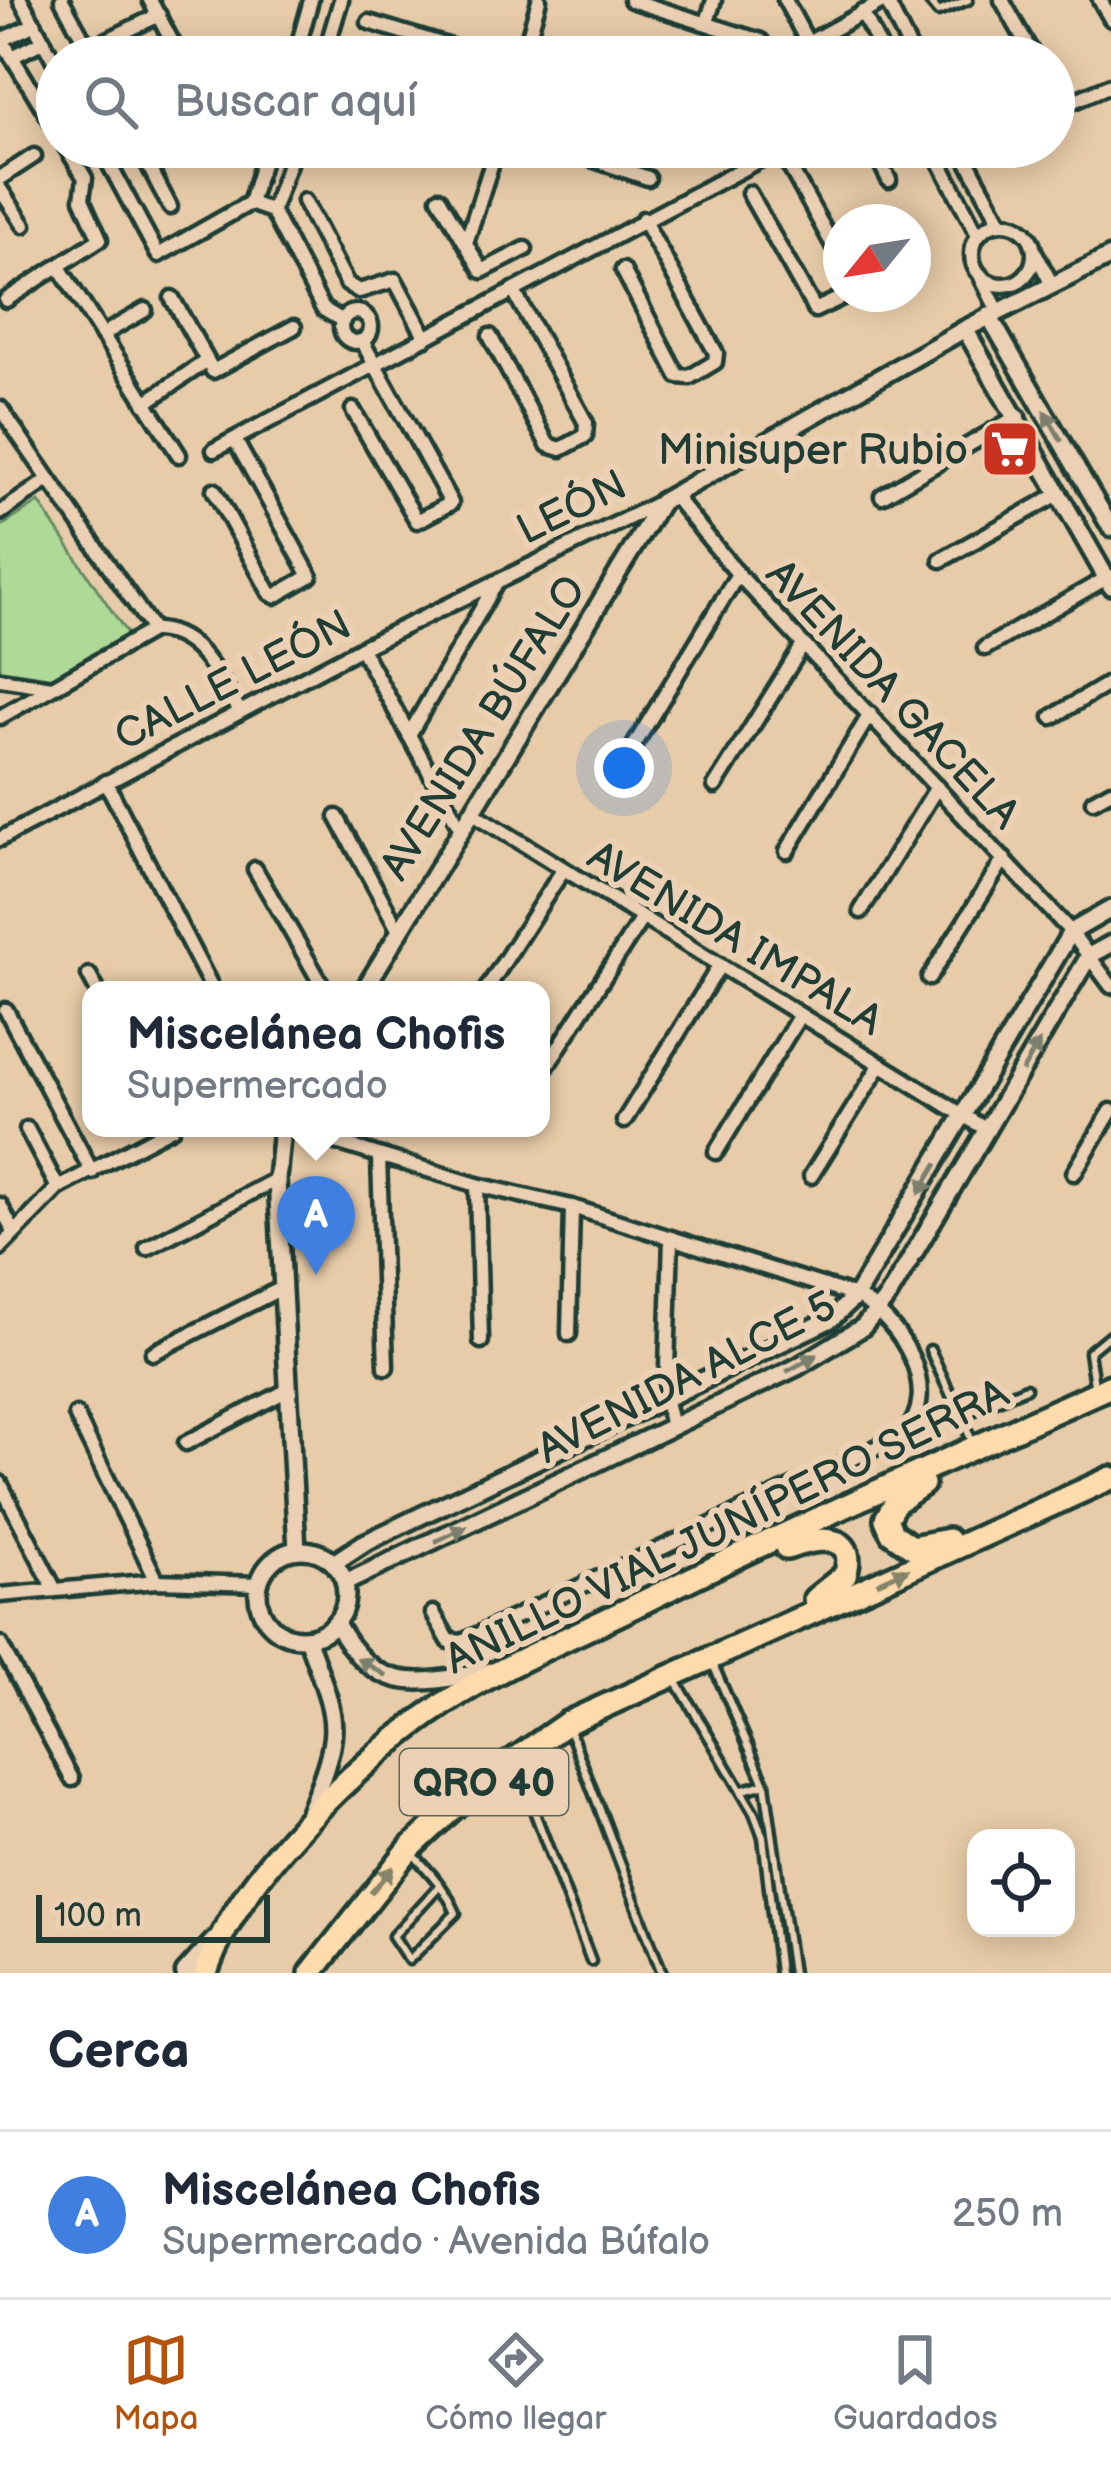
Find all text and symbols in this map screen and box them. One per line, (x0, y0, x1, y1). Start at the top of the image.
search box (36, 36, 1075, 168)
icon: search (78, 69, 144, 135)
text: Buscar aquí (174, 75, 417, 130)
north arrow (823, 204, 931, 312)
one-way arrow (1043, 409, 1064, 443)
supermarket icon: Minisuper Rubio (979, 418, 1041, 480)
place label: Minisuper Rubio (658, 426, 968, 477)
street label: LEÓN (508, 458, 635, 556)
street label: AVENIDA GACELA (754, 550, 1030, 840)
street label: AVENIDA BÚFALO (368, 566, 598, 890)
street label: CALLE LEÓN (106, 598, 360, 763)
your location (594, 738, 654, 798)
street label: AVENIDA IMPALA (578, 831, 892, 1047)
popup (82, 981, 550, 1137)
text: Miscelánea Chofis (127, 1008, 505, 1063)
one-way arrow (1019, 1040, 1040, 1073)
text: Supermercado (127, 1063, 388, 1110)
one-way arrow (918, 1162, 940, 1195)
pin: A (277, 1176, 355, 1275)
street label: AVENIDA ALCE 5 (529, 1281, 845, 1475)
one-way arrow (784, 1353, 819, 1374)
street label: ANILLO VIAL JUNÍPERO SERRA (436, 1366, 1017, 1686)
one-way arrow (434, 1525, 469, 1545)
one-way arrow (876, 1566, 911, 1586)
one-way arrow (355, 1656, 388, 1678)
road number: QRO 40 (400, 1749, 568, 1815)
map controls (967, 1829, 1075, 1937)
button: locate (967, 1829, 1075, 1937)
one-way arrow (368, 1865, 394, 1895)
scale bar (36, 1889, 270, 1942)
text: 100 m (54, 1896, 142, 1936)
text: Cerca (48, 2021, 190, 2082)
text: Miscelánea Chofis (162, 2164, 541, 2219)
text: A (75, 2191, 99, 2238)
text: 250 m (952, 2191, 1063, 2238)
text: Supermercado · Avenida Búfalo (162, 2219, 710, 2266)
tab: Mapa (113, 2327, 198, 2439)
tab: Cómo llegar (425, 2327, 606, 2439)
tab: Guardados (833, 2327, 998, 2439)

